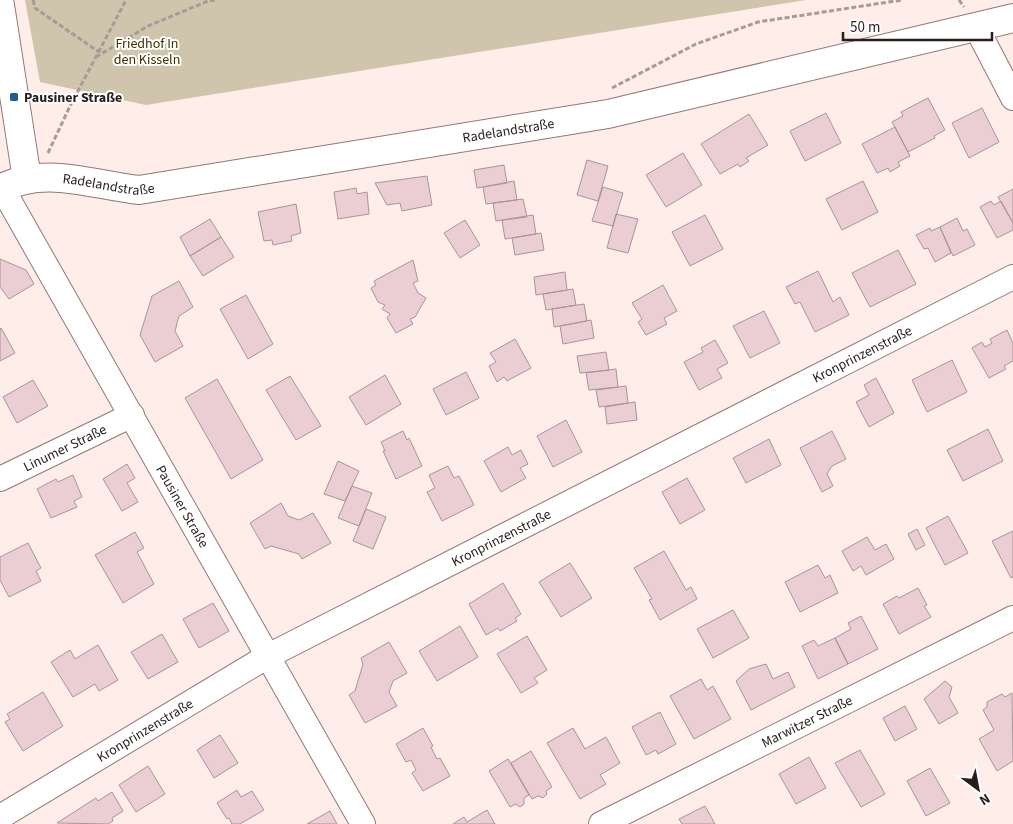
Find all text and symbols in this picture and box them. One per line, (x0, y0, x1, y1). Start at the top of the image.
scale bar (843, 10, 992, 42)
text: 50 m (850, 17, 880, 38)
park label: Friedhof In den Kisseln (114, 34, 180, 70)
place label: Pausiner Straße (24, 88, 122, 108)
marker: Pausiner Straße (8, 91, 20, 103)
street label: Radelandstraße (461, 114, 556, 148)
street label: Radelandstraße (62, 169, 156, 201)
street label: Kronprinzenstraße (809, 321, 916, 388)
street label: Linumer Straße (20, 420, 110, 477)
street label: Pausiner Straße (150, 462, 213, 552)
street label: Kronprinzenstraße (448, 505, 555, 572)
street label: Marwitzer Straße (758, 691, 856, 753)
street label: Kronprinzenstraße (93, 694, 197, 768)
north arrow (953, 764, 1003, 814)
text: N (975, 788, 994, 810)

